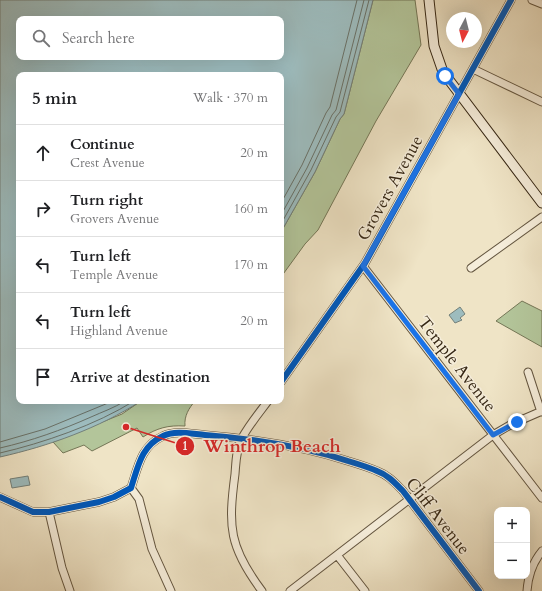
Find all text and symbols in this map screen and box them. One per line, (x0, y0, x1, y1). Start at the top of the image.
north arrow (446, 12, 482, 48)
search box (16, 16, 284, 60)
icon: search (30, 27, 52, 49)
text: Search here (62, 28, 135, 48)
route start (436, 67, 454, 85)
text: 5 min (32, 87, 77, 110)
text: Walk · 370 m (193, 89, 268, 107)
street label: Grovers Avenue (352, 131, 428, 245)
text: Continue (70, 134, 135, 154)
icon: ahead (32, 142, 54, 164)
text: 20 m (240, 144, 268, 162)
text: Crest Avenue (70, 154, 145, 172)
text: Turn right (70, 190, 143, 210)
icon: right (32, 198, 54, 220)
text: 160 m (234, 200, 268, 218)
text: Grovers Avenue (70, 210, 159, 228)
text: Turn left (70, 246, 131, 266)
icon: left (32, 254, 54, 276)
text: 170 m (234, 256, 268, 274)
text: Temple Avenue (70, 266, 158, 284)
text: Turn left (70, 302, 131, 322)
icon: left (32, 310, 54, 332)
street label: Temple Avenue (412, 311, 502, 417)
text: 20 m (240, 312, 268, 330)
text: Highland Avenue (70, 322, 168, 340)
icon: arrive (32, 366, 54, 388)
text: Arrive at destination (70, 367, 210, 387)
route end (508, 413, 526, 431)
callout: Winthrop Beach (175, 431, 349, 461)
text: Winthrop Beach (202, 434, 341, 459)
text: 1 (182, 438, 188, 454)
street label: Cliff Avenue (401, 473, 475, 559)
map controls (494, 507, 530, 579)
button: + (494, 507, 530, 543)
button: − (494, 543, 530, 579)

